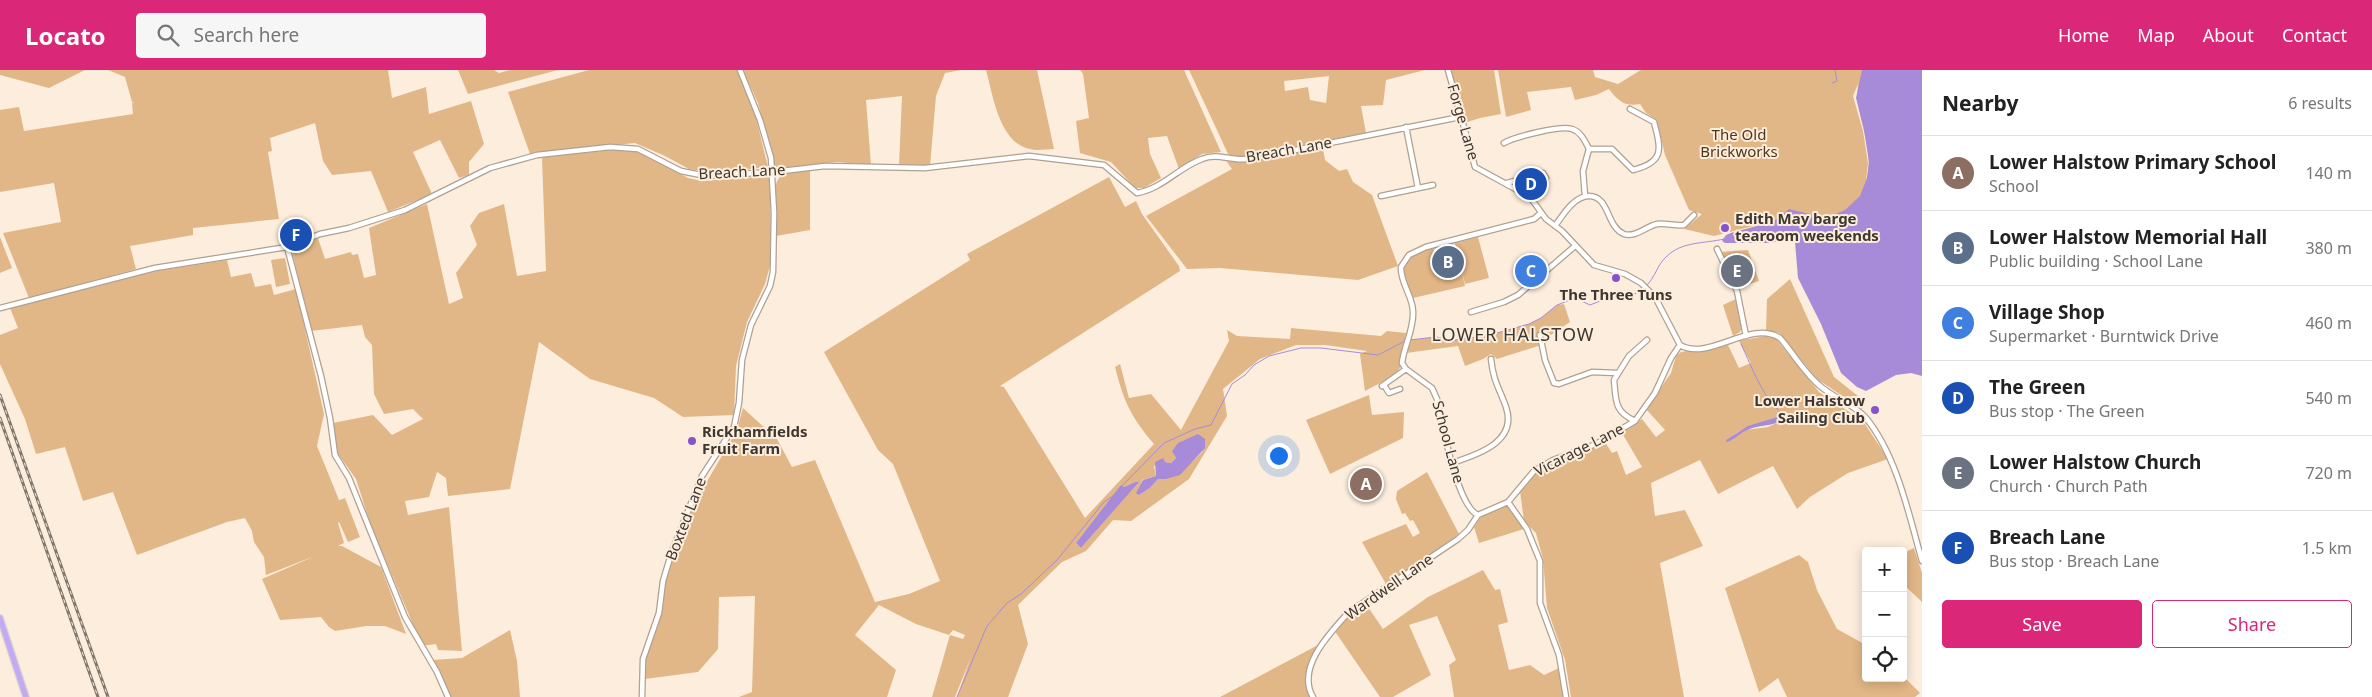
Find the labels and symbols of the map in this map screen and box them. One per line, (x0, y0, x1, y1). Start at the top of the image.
street label: Forge Lane (1444, 81, 1484, 162)
park label: The Old Brickworks (1700, 124, 1778, 161)
street label: Breach Lane (1244, 132, 1333, 166)
street label: Breach Lane (698, 159, 786, 183)
pin: D (1515, 165, 1547, 203)
place label: Edith May barge tearoom weekends (1735, 208, 1879, 245)
pin: F (280, 216, 312, 254)
marker: Edith May barge tearoom weekends (1719, 222, 1731, 234)
pin: B (1432, 243, 1464, 281)
pin: C (1515, 252, 1547, 290)
pin: E (1721, 252, 1753, 290)
marker: The Three Tuns (1610, 272, 1622, 284)
place label: The Three Tuns (1560, 284, 1672, 304)
district label: LOWER HALSTOW (1432, 322, 1595, 346)
place label: Lower Halstow Sailing Club (1754, 390, 1865, 427)
street label: School Lane (1428, 398, 1470, 485)
marker: Lower Halstow Sailing Club (1869, 404, 1881, 416)
street label: Vicarage Lane (1530, 418, 1627, 480)
place label: Rickhamfields Fruit Farm (702, 421, 807, 458)
marker: Rickhamfields Fruit Farm (686, 435, 698, 447)
your location (1266, 443, 1292, 469)
pin: A (1350, 465, 1382, 503)
street label: Boxted Lane (660, 474, 710, 563)
street label: Wardwell Lane (1340, 548, 1436, 624)

